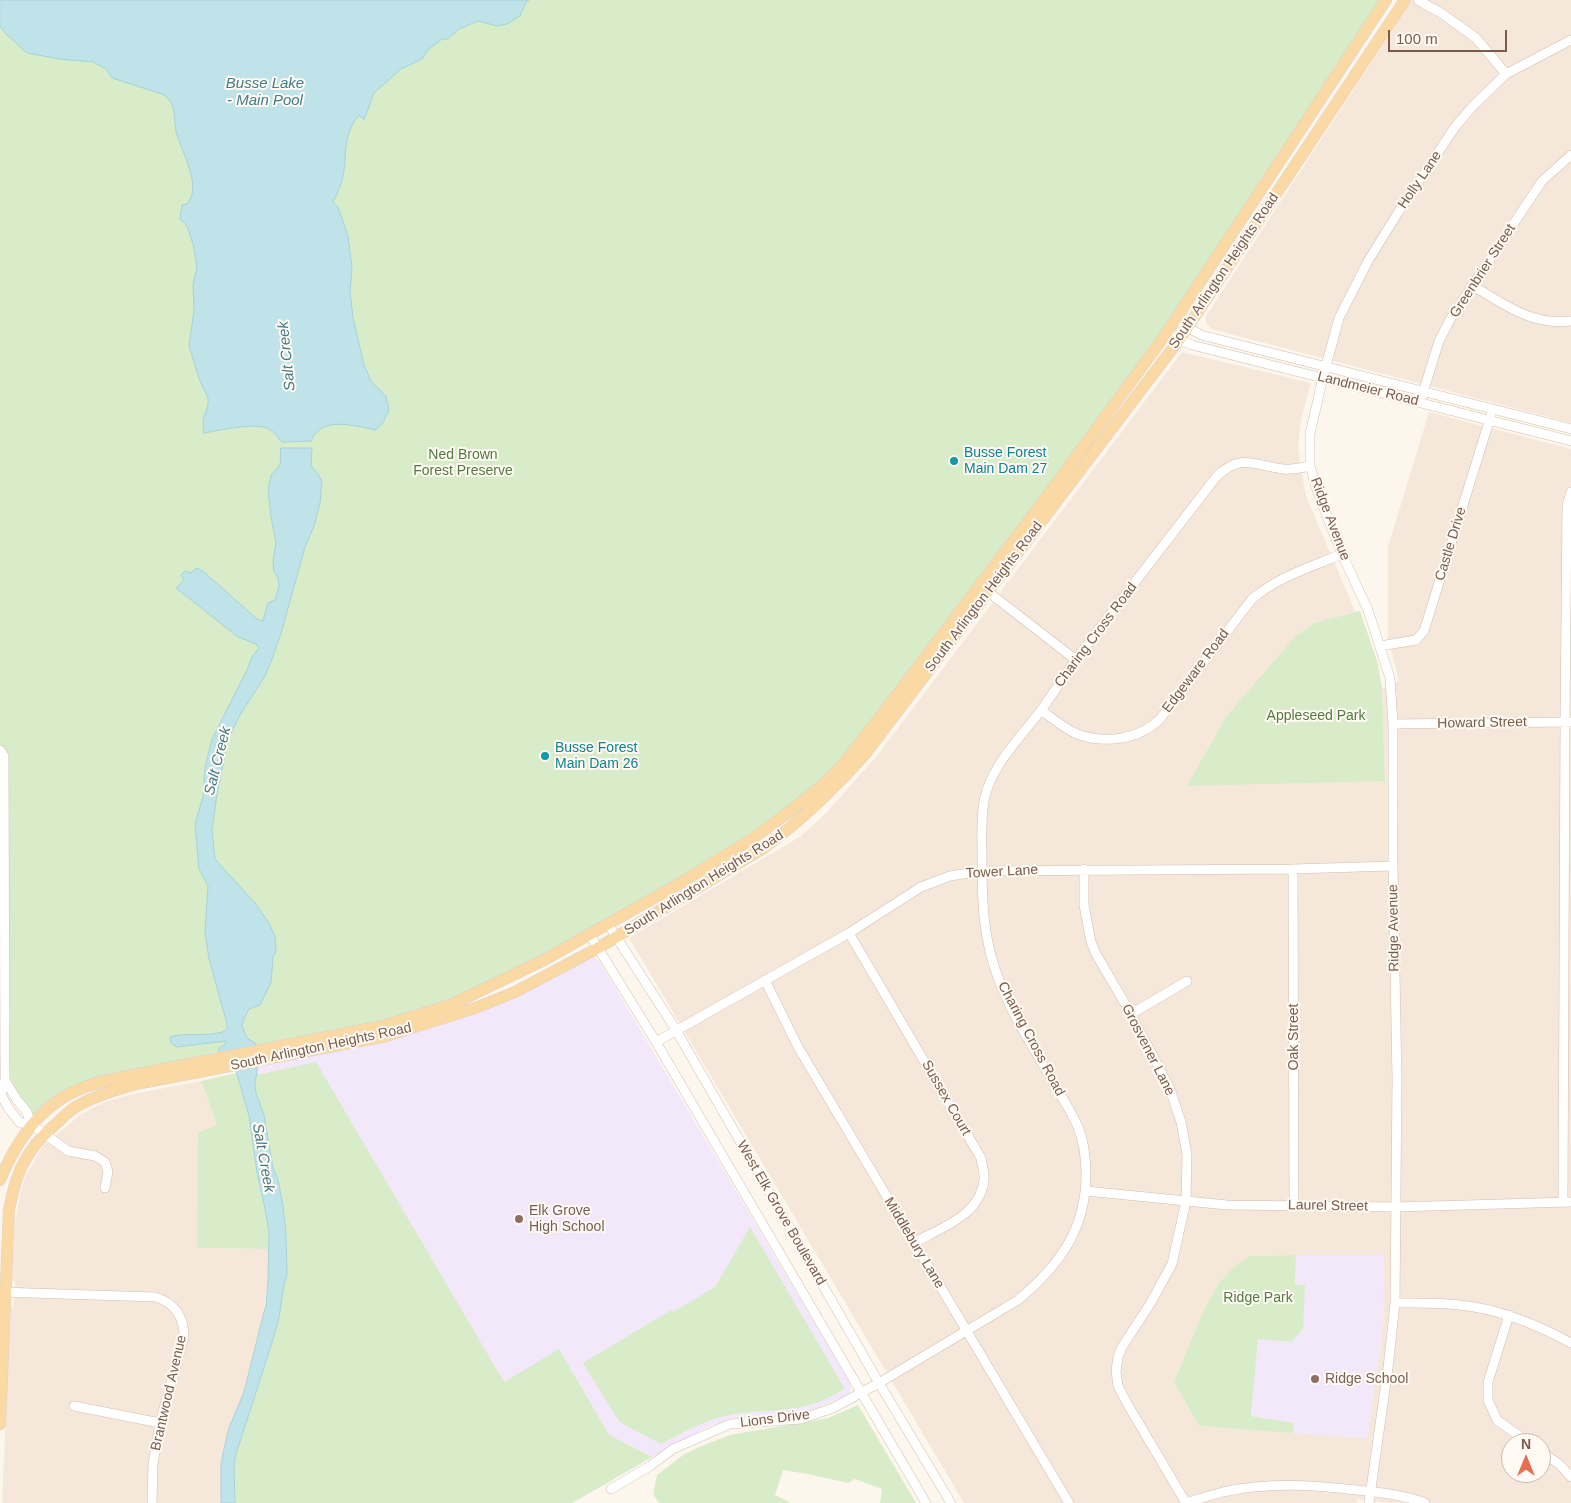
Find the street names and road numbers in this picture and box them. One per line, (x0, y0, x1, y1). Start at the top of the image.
street label: Holly Lane (1395, 148, 1445, 212)
street label: South Arlington Heights Road (1165, 190, 1283, 352)
street label: Greenbrier Street (1447, 221, 1519, 321)
street label: Landmeier Road (1316, 368, 1420, 410)
street label: Ridge Avenue (1306, 475, 1354, 563)
street label: Castle Drive (1432, 505, 1470, 583)
street label: South Arlington Heights Road (922, 518, 1046, 676)
street label: Charing Cross Road (1051, 579, 1141, 691)
street label: Edgeware Road (1159, 626, 1233, 716)
street label: Howard Street (1437, 714, 1527, 732)
street label: South Arlington Heights Road (621, 827, 787, 939)
street label: Tower Lane (965, 862, 1039, 882)
street label: Ridge Avenue (1385, 884, 1403, 972)
street label: Charing Cross Road (994, 979, 1068, 1099)
street label: Grosvener Lane (1118, 1001, 1178, 1099)
street label: Oak Street (1286, 1004, 1302, 1070)
street label: South Arlington Heights Road (229, 1020, 413, 1074)
street label: Sussex Court (918, 1057, 974, 1139)
street label: West Elk Grove Boulevard (733, 1138, 829, 1288)
street label: Middlebury Lane (880, 1194, 948, 1292)
street label: Laurel Street (1288, 1197, 1368, 1215)
street label: Brantwood Avenue (148, 1334, 190, 1452)
street label: Lions Drive (739, 1406, 811, 1432)

